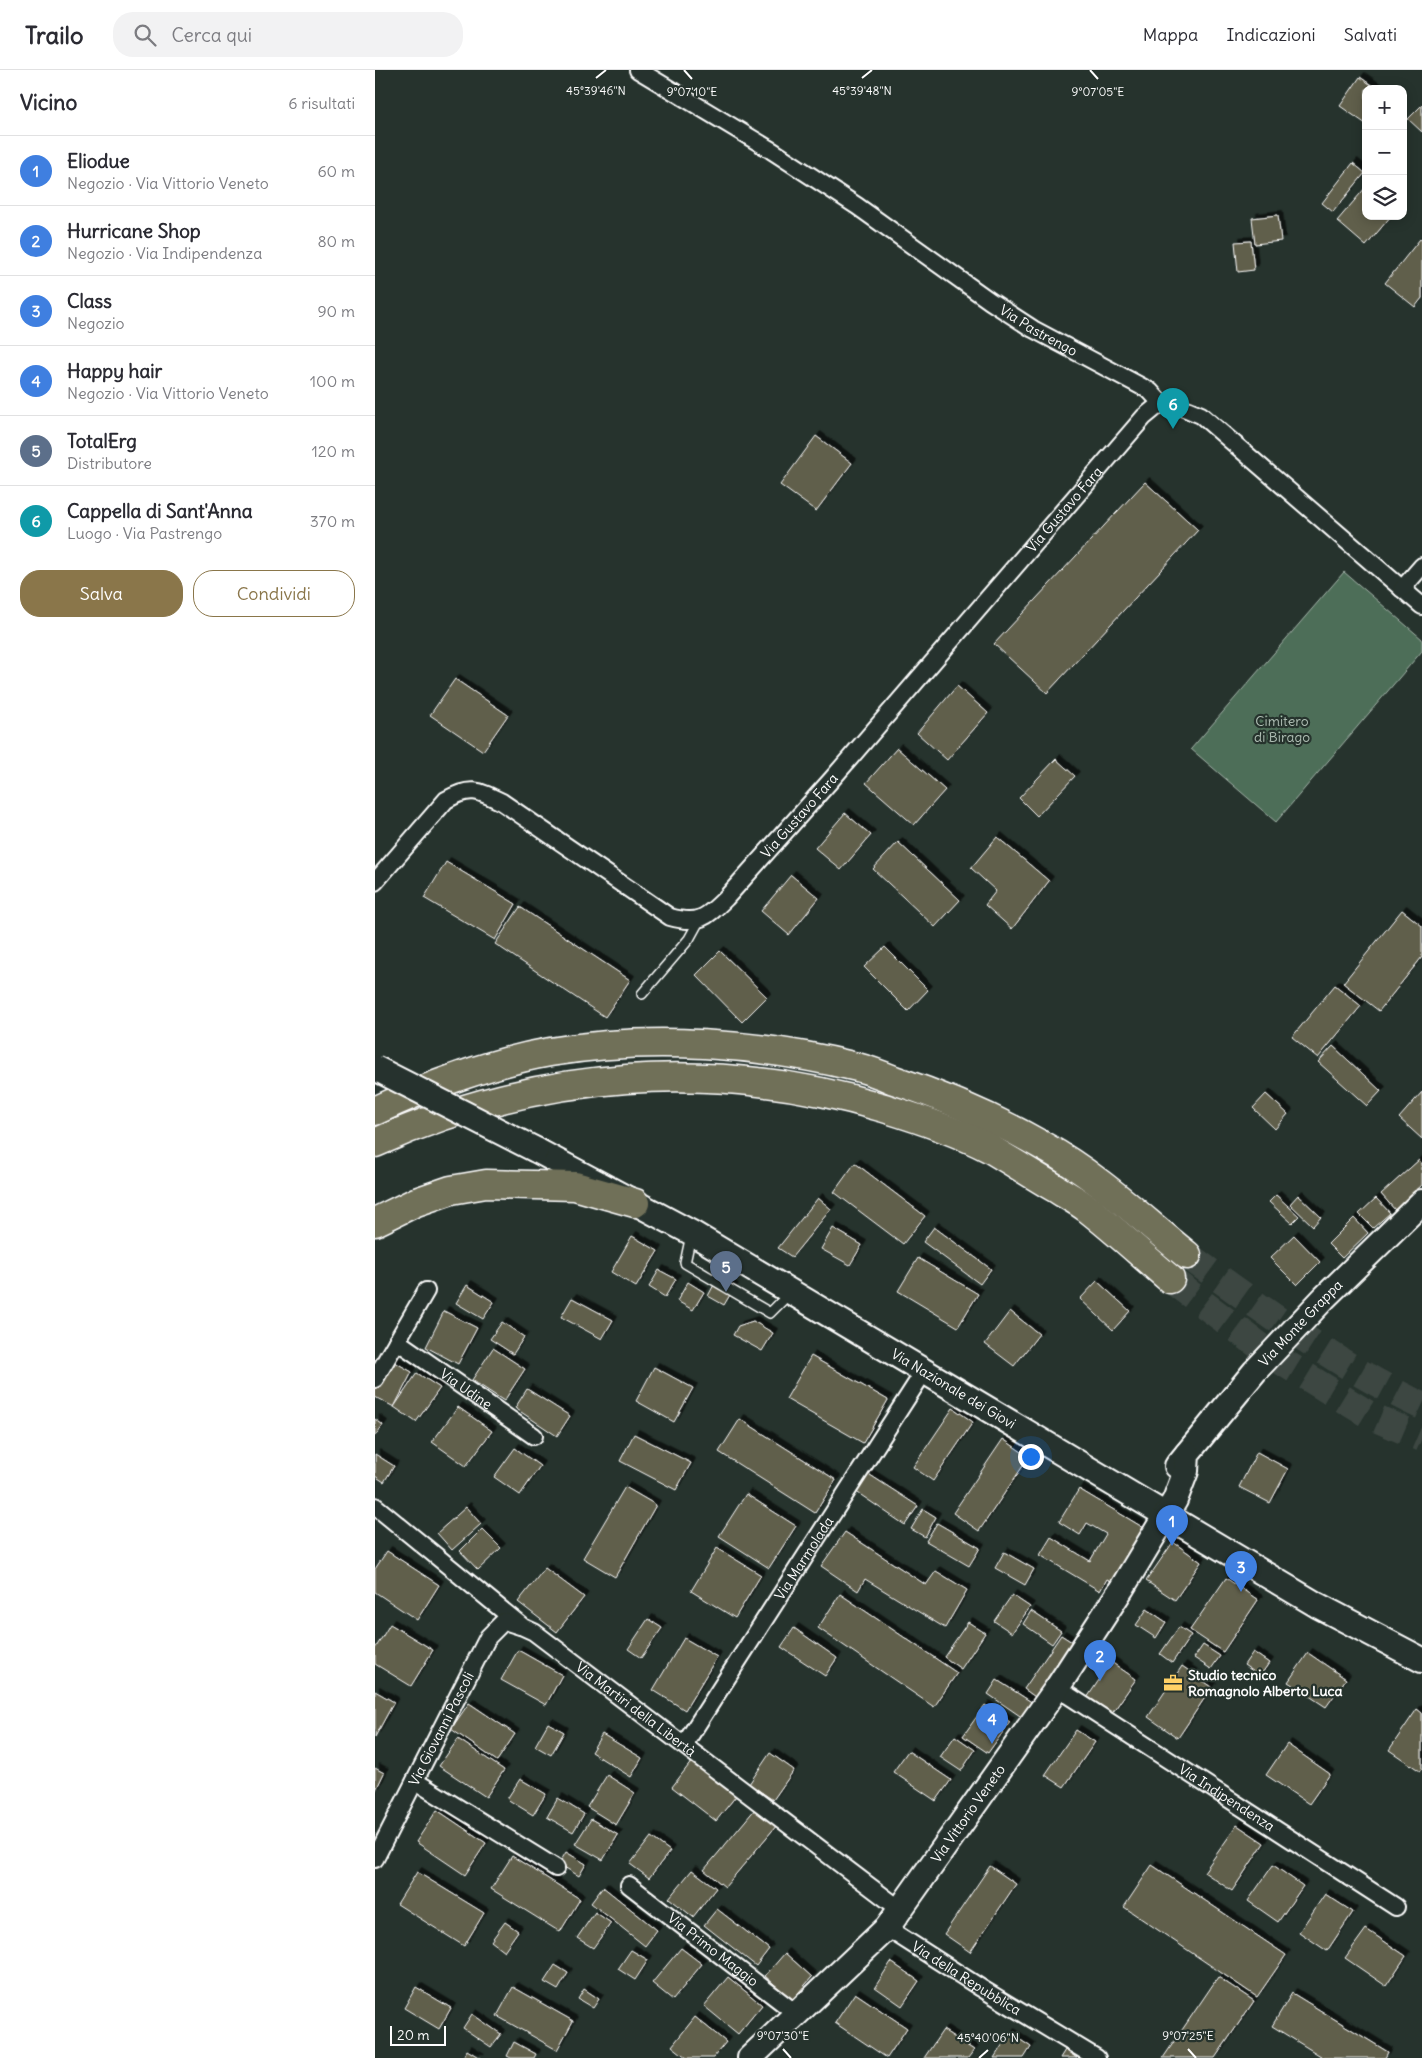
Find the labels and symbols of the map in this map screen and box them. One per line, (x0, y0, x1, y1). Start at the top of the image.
text: 45°39'46"N (566, 83, 626, 98)
text: 45°39'48"N (832, 83, 892, 98)
text: 9°07'10"E (667, 84, 717, 99)
text: 9°07'05"E (1072, 84, 1124, 99)
street label: Via Pastrengo (996, 301, 1081, 360)
pin: 6 (1157, 388, 1189, 429)
street label: Via Gustavo Fara (1022, 463, 1106, 556)
park label: Cimitero di Birago (1254, 712, 1310, 746)
street label: Via Gustavo Fara (757, 770, 842, 862)
pin: 5 (710, 1251, 742, 1292)
street label: Via Monte Grappa (1255, 1276, 1346, 1370)
street label: Via Nazionale dei Giovi (888, 1345, 1019, 1433)
street label: Via Udine (436, 1364, 496, 1413)
your location (1018, 1444, 1044, 1470)
pin: 1 (1156, 1505, 1188, 1546)
street label: Via Marmolada (771, 1513, 837, 1603)
pin: 3 (1225, 1551, 1257, 1592)
pin: 2 (1084, 1640, 1116, 1681)
street label: Via Martiri della Libertà (572, 1658, 700, 1760)
place label: Studio tecnico Romagnolo Alberto Luca (1188, 1666, 1343, 1700)
street label: Via Giovanni Pascoli (405, 1669, 478, 1789)
office icon: Studio tecnico Romagnolo Alberto Luca (1162, 1672, 1184, 1694)
pin: 4 (976, 1703, 1008, 1744)
street label: Via Indipendenza (1175, 1760, 1278, 1835)
street label: Via Vittorio Veneto (927, 1761, 1009, 1866)
street label: Via Primo Maggio (664, 1909, 762, 1990)
street label: Via della Repubblica (908, 1937, 1024, 2019)
scale bar (390, 2023, 446, 2046)
text: 9°07'30"E (757, 2028, 809, 2043)
text: 9°07'25"E (1162, 2028, 1214, 2043)
text: 45°40'06"N (957, 2030, 1019, 2045)

